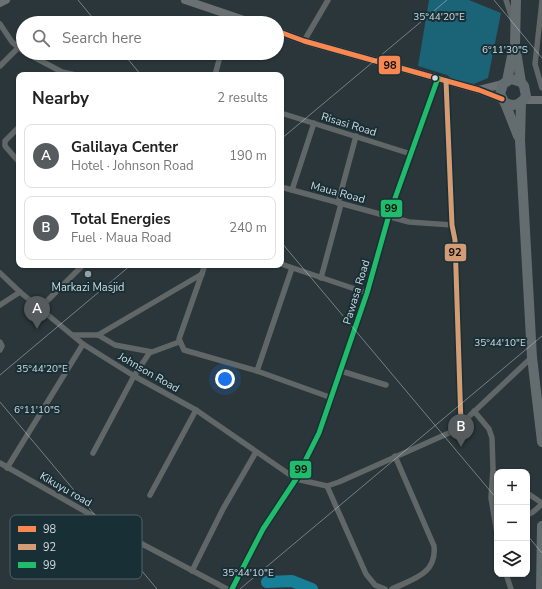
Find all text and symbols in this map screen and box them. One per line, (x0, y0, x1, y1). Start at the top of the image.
text: 35°44'20"E (413, 10, 465, 24)
search box (16, 16, 284, 60)
icon: search (30, 27, 52, 49)
text: Search here (62, 28, 142, 48)
text: 6°11'30"S (482, 43, 528, 57)
line badge: 98 (378, 55, 401, 75)
text: 98 (383, 58, 397, 73)
unlabelled marker (430, 73, 440, 83)
text: Nearby (32, 87, 89, 110)
text: 2 results (217, 89, 268, 107)
street label: Risasi Road (319, 109, 378, 140)
text: Galilaya Center (71, 137, 178, 157)
text: A (41, 147, 51, 165)
text: 190 m (229, 147, 267, 165)
text: Hotel · Johnson Road (71, 157, 194, 175)
street label: Maua Road (309, 178, 367, 207)
line badge: 99 (380, 199, 403, 218)
text: 99 (384, 201, 398, 216)
text: Total Energies (71, 209, 170, 229)
text: B (42, 219, 50, 237)
text: 240 m (229, 219, 267, 237)
text: Fuel · Maua Road (71, 229, 171, 247)
line badge: 92 (444, 243, 467, 262)
text: 92 (448, 245, 462, 260)
street label: Pawasa Road (340, 258, 373, 326)
marker: Markazi Masjid (83, 269, 93, 279)
place label: Markazi Masjid (51, 280, 125, 295)
pin: A (24, 296, 50, 329)
text: 35°44'10"E (474, 336, 526, 350)
street label: Johnson Road (115, 348, 182, 396)
text: 35°44'20"E (16, 362, 68, 376)
your location (215, 369, 235, 389)
text: 6°11'10"S (14, 403, 60, 417)
pin: B (448, 414, 474, 447)
line badge: 99 (289, 460, 312, 479)
text: 99 (294, 462, 308, 477)
street label: Kikuyu road (37, 468, 95, 510)
map controls (494, 469, 530, 577)
button: + (494, 469, 530, 505)
button: − (494, 505, 530, 541)
legend (10, 515, 142, 579)
text: 98 (43, 522, 57, 537)
text: 92 (43, 540, 56, 555)
button: layers (494, 541, 530, 577)
text: 99 (43, 558, 56, 573)
text: 35°44'10"E (222, 566, 274, 580)

